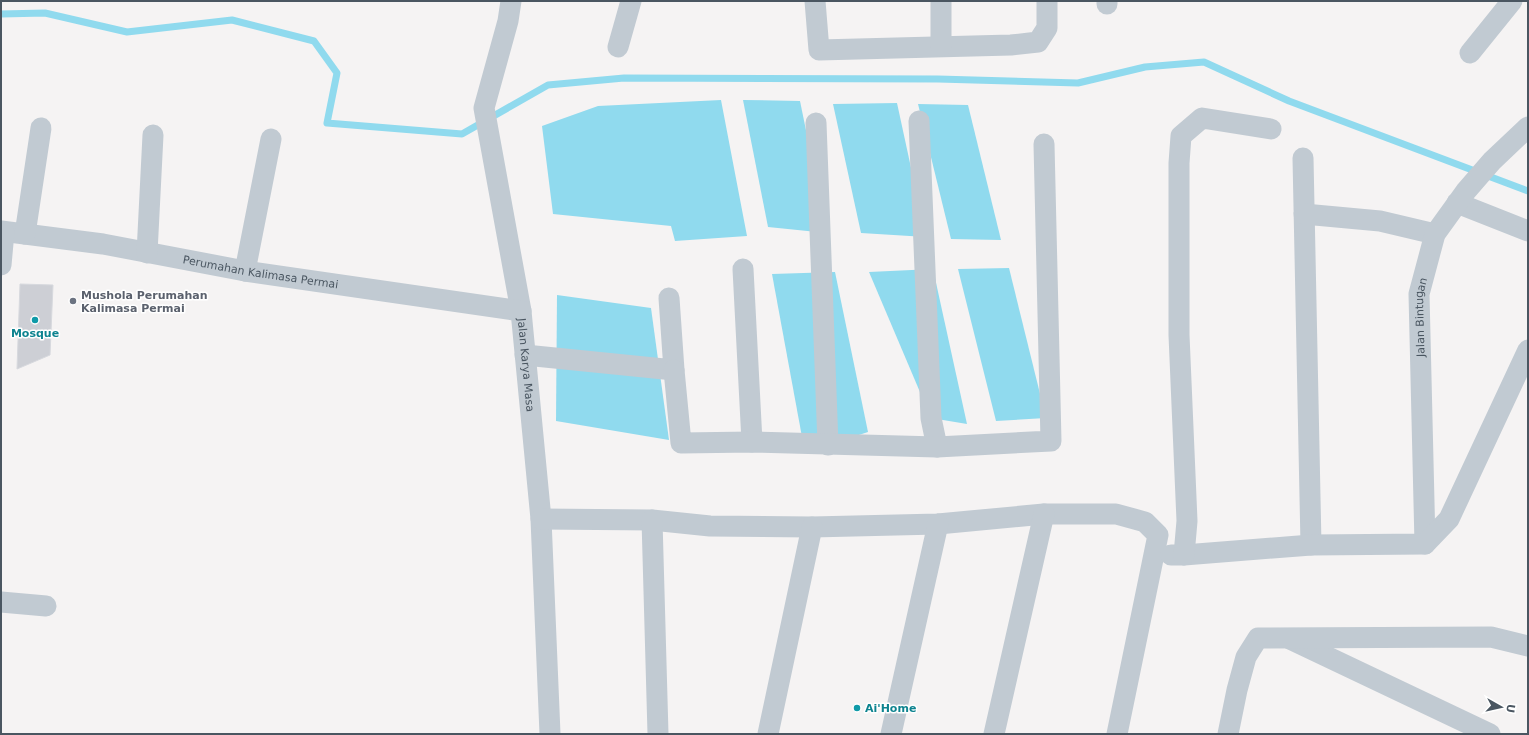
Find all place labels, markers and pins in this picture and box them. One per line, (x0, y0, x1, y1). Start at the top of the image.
place label: Mushola Perumahan Kalimasa Permai (81, 289, 207, 315)
marker: Mushola Perumahan Kalimasa Permai (68, 296, 78, 306)
marker: Mosque (30, 315, 40, 325)
place label: Mosque (11, 327, 59, 340)
place label: Ai'Home (865, 702, 916, 715)
marker: Ai'Home (852, 703, 862, 713)

